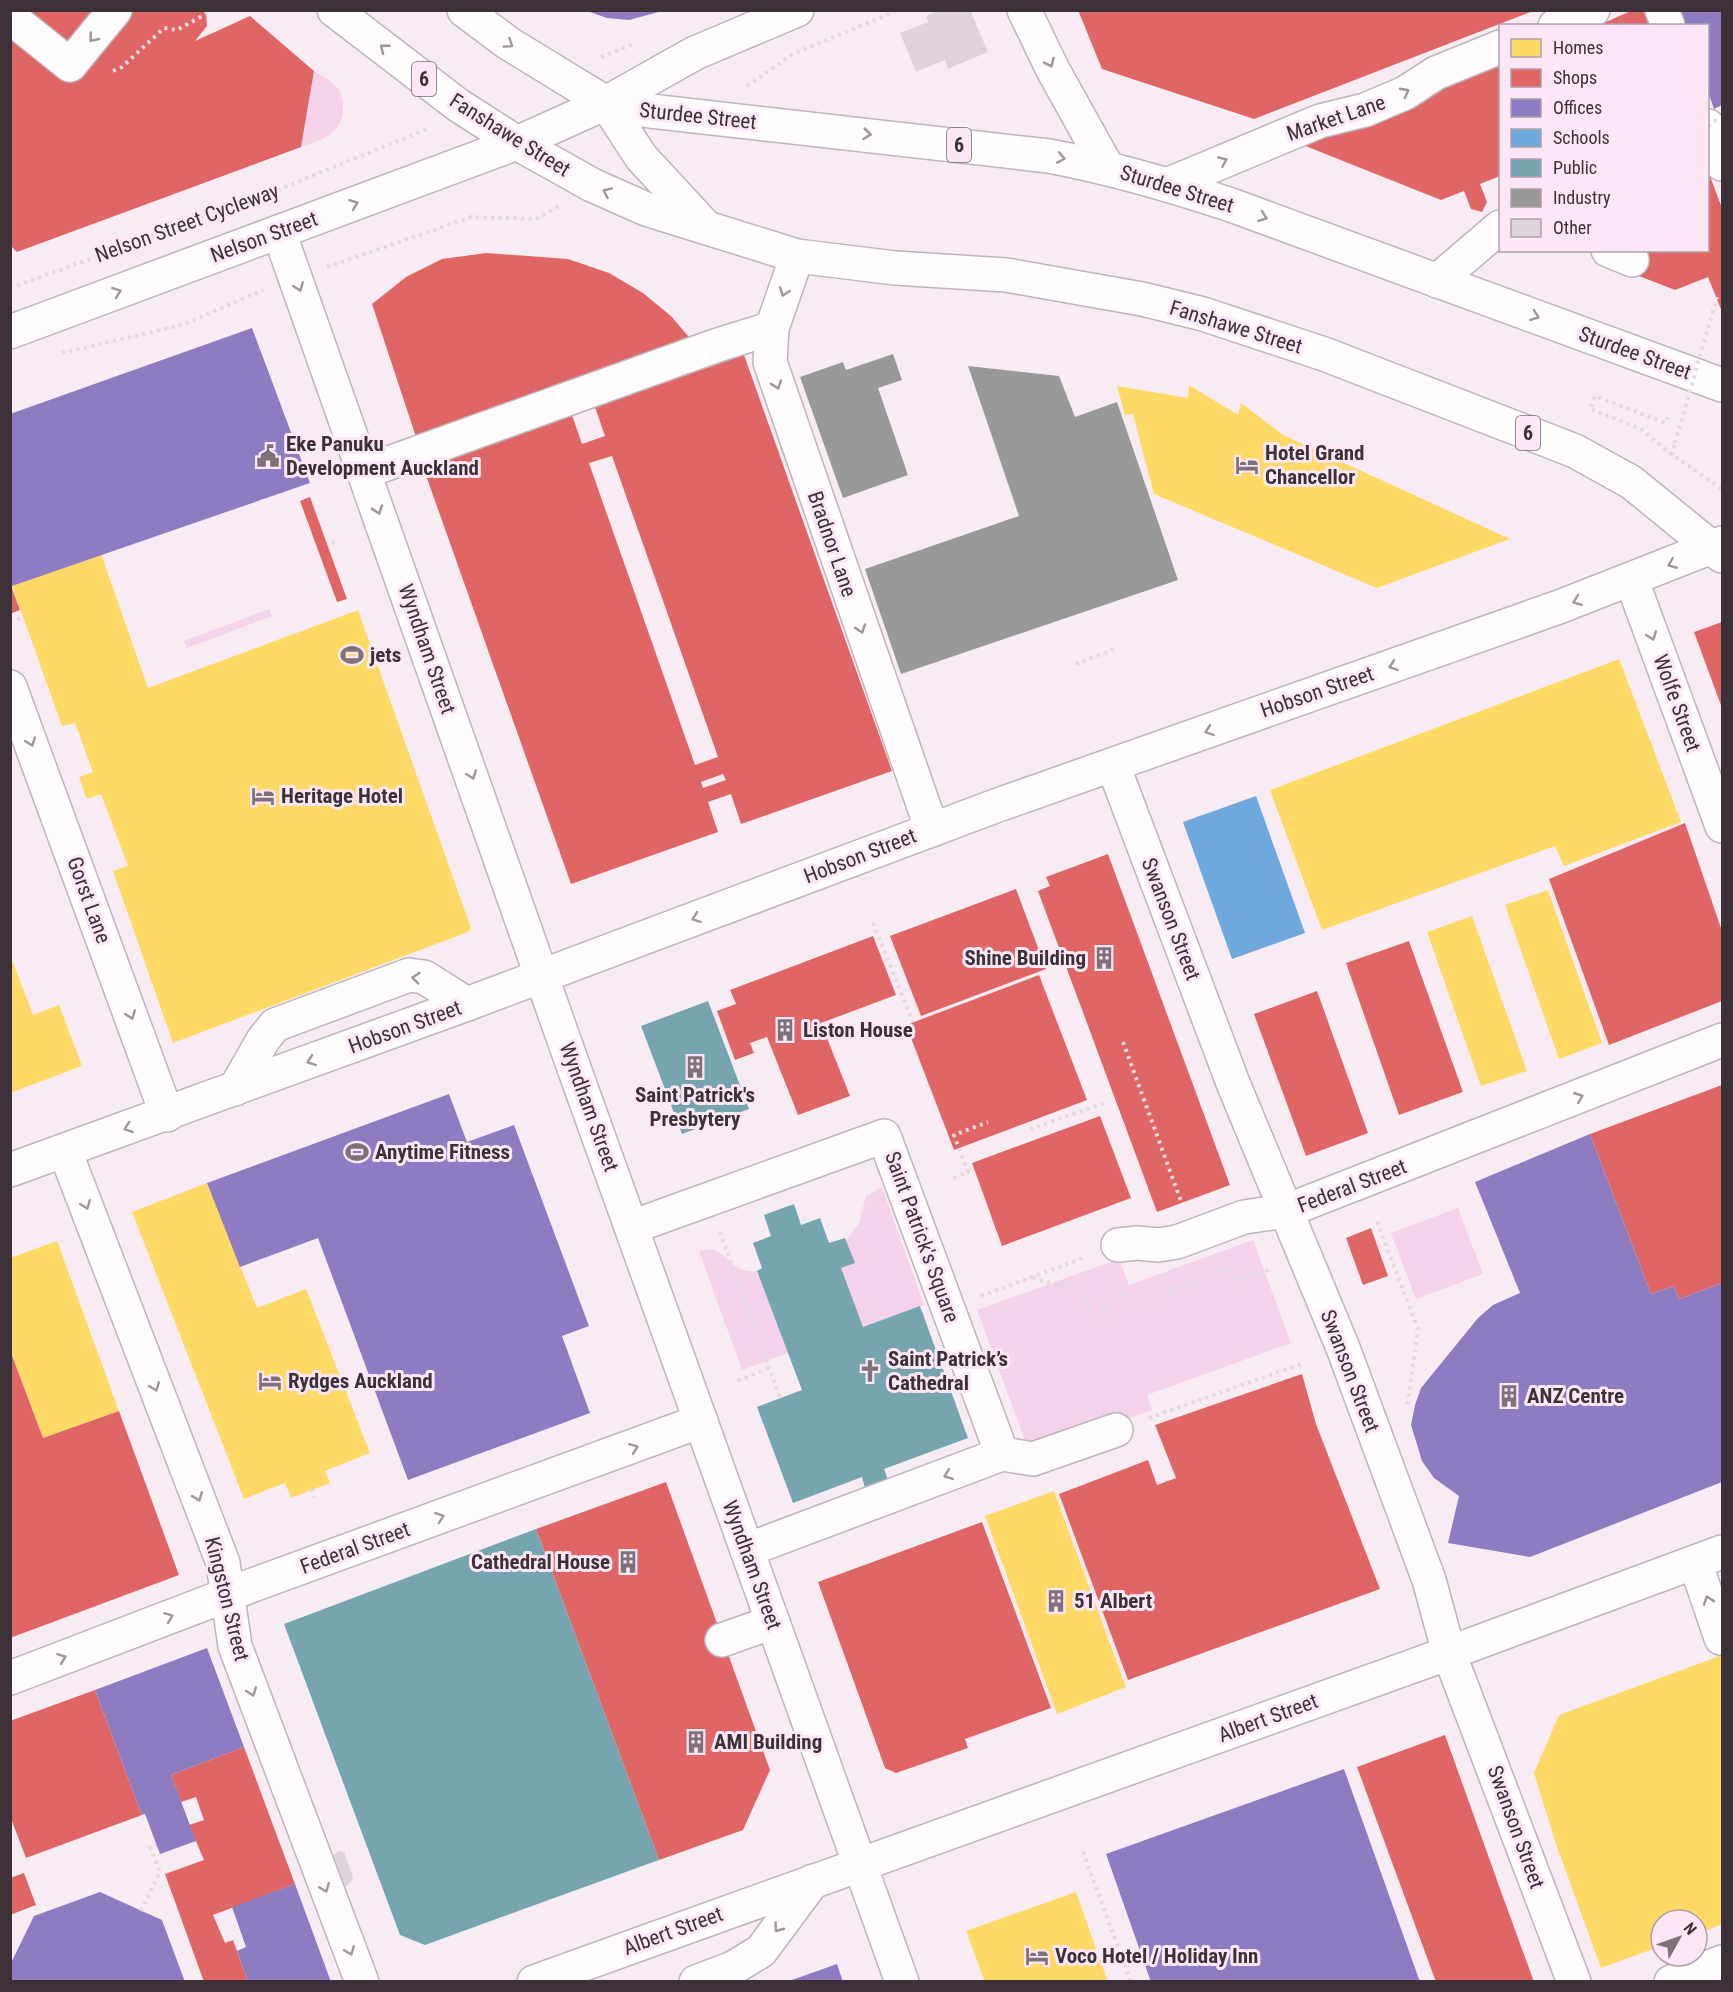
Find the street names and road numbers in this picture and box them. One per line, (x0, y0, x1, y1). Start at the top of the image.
road number: 6 (412, 62, 436, 96)
street label: Fanshawe Street (445, 88, 575, 182)
street label: Market Lane (1284, 90, 1389, 146)
street label: Sturdee Street (638, 98, 758, 134)
road number: 6 (947, 128, 971, 162)
street label: Sturdee Street (1117, 160, 1237, 218)
street label: Nelson Street Cycleway (92, 178, 282, 268)
street label: Nelson Street (207, 206, 321, 268)
street label: Fanshawe Street (1167, 295, 1305, 359)
street label: Sturdee Street (1576, 322, 1694, 384)
road number: 6 (1516, 416, 1540, 450)
street label: Bradnor Lane (803, 488, 861, 600)
street label: Wyndham Street (394, 581, 460, 717)
street label: Wolfe Street (1648, 651, 1706, 755)
street label: Hobson Street (1257, 661, 1377, 723)
street label: Hobson Street (801, 824, 919, 888)
street label: Gorst Lane (62, 854, 116, 947)
street label: Swanson Street (1137, 854, 1205, 984)
street label: Hobson Street (345, 996, 465, 1058)
street label: Wyndham Street (555, 1039, 623, 1175)
street label: Saint Patrick's Square (880, 1148, 964, 1326)
street label: Federal Street (1294, 1154, 1410, 1218)
street label: Swanson Street (1316, 1306, 1384, 1436)
street label: Wyndham Street (718, 1497, 786, 1633)
street label: Federal Street (297, 1517, 413, 1579)
street label: Kingston Street (200, 1534, 254, 1664)
street label: Albert Street (1215, 1689, 1321, 1747)
street label: Swanson Street (1483, 1762, 1549, 1892)
street label: Albert Street (620, 1902, 726, 1960)

